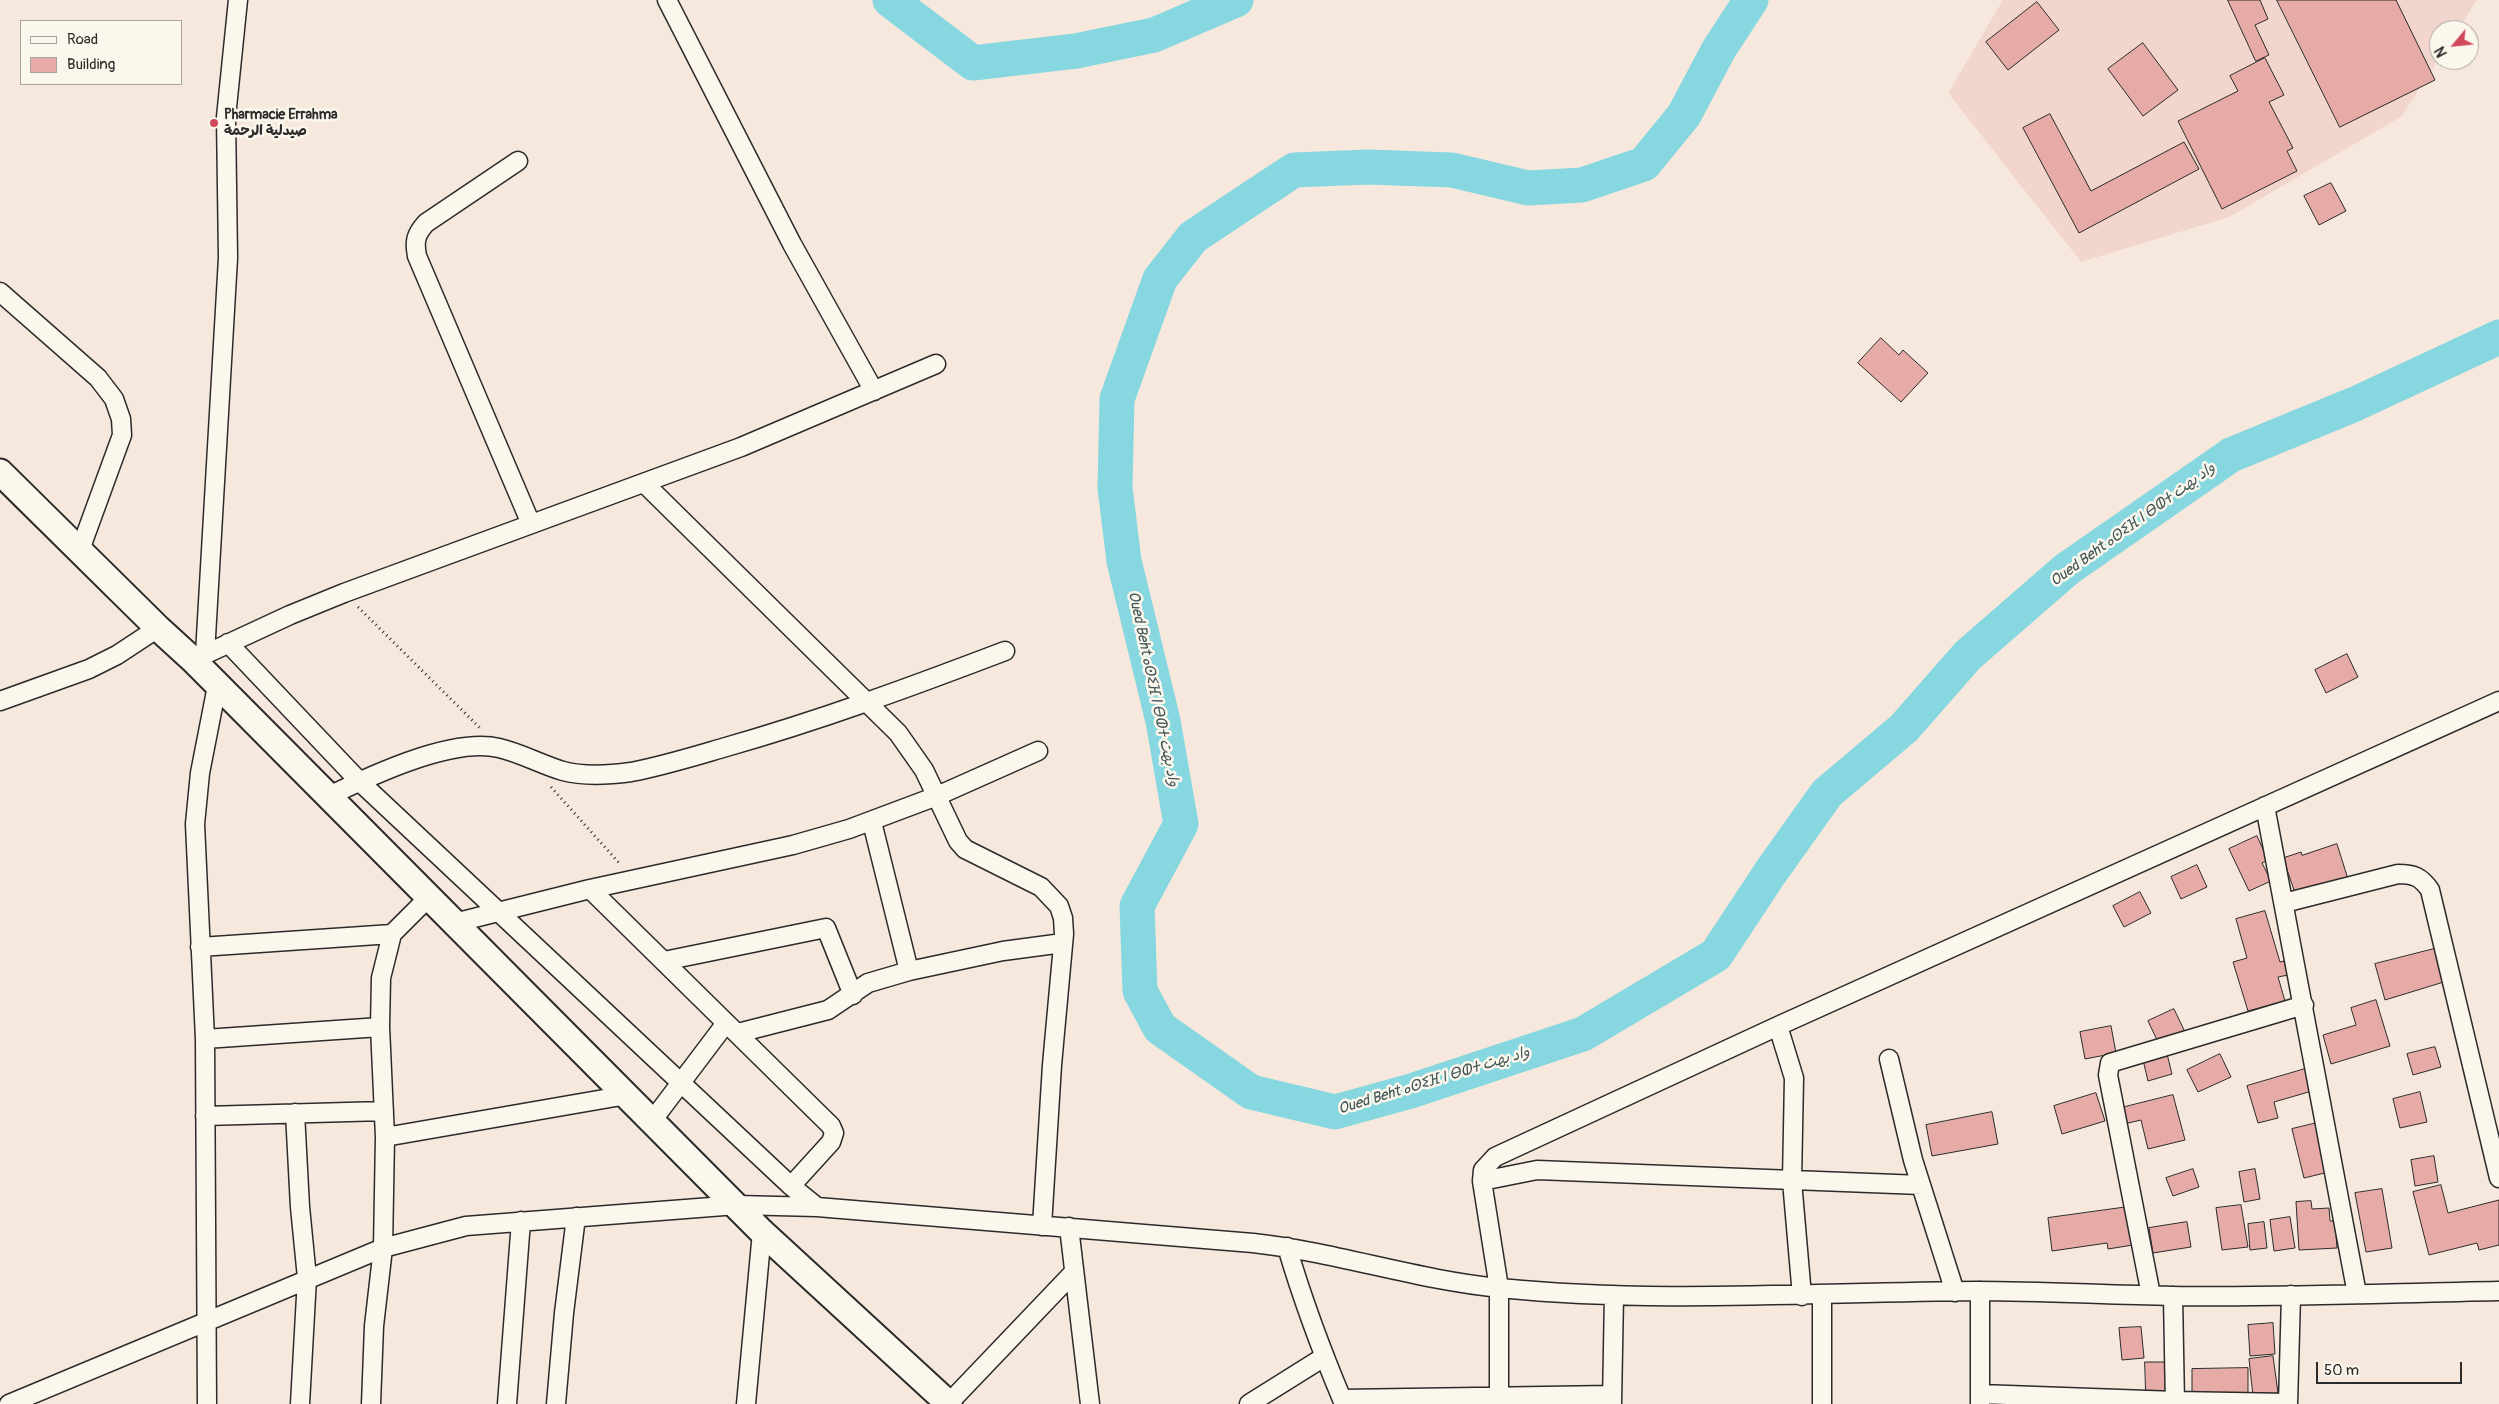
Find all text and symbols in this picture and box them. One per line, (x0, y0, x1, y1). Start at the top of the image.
legend (20, 20, 182, 85)
north arrow (2429, 20, 2479, 70)
text: Road (67, 30, 98, 49)
text: N (2431, 44, 2451, 60)
text: Building (67, 55, 115, 74)
place label: Pharmacie Errahma صيدلية الرحمة (224, 107, 338, 140)
marker: Pharmacie Errahma صيدلية الرحمة (208, 117, 220, 129)
water label: Oued Beht ⴰⵙⵉⴼ ⵏ ⴱⵀⵜ واد بهت (2047, 459, 2219, 591)
water label: Oued Beht ⴰⵙⵉⴼ ⵏ ⴱⵀⵜ واد بهت (1123, 590, 1183, 788)
water label: Oued Beht ⴰⵙⵉⴼ ⵏ ⴱⵀⵜ واد بهت (1336, 1043, 1532, 1119)
scale bar (2319, 1352, 2465, 1384)
text: 50 m (2324, 1361, 2359, 1380)

